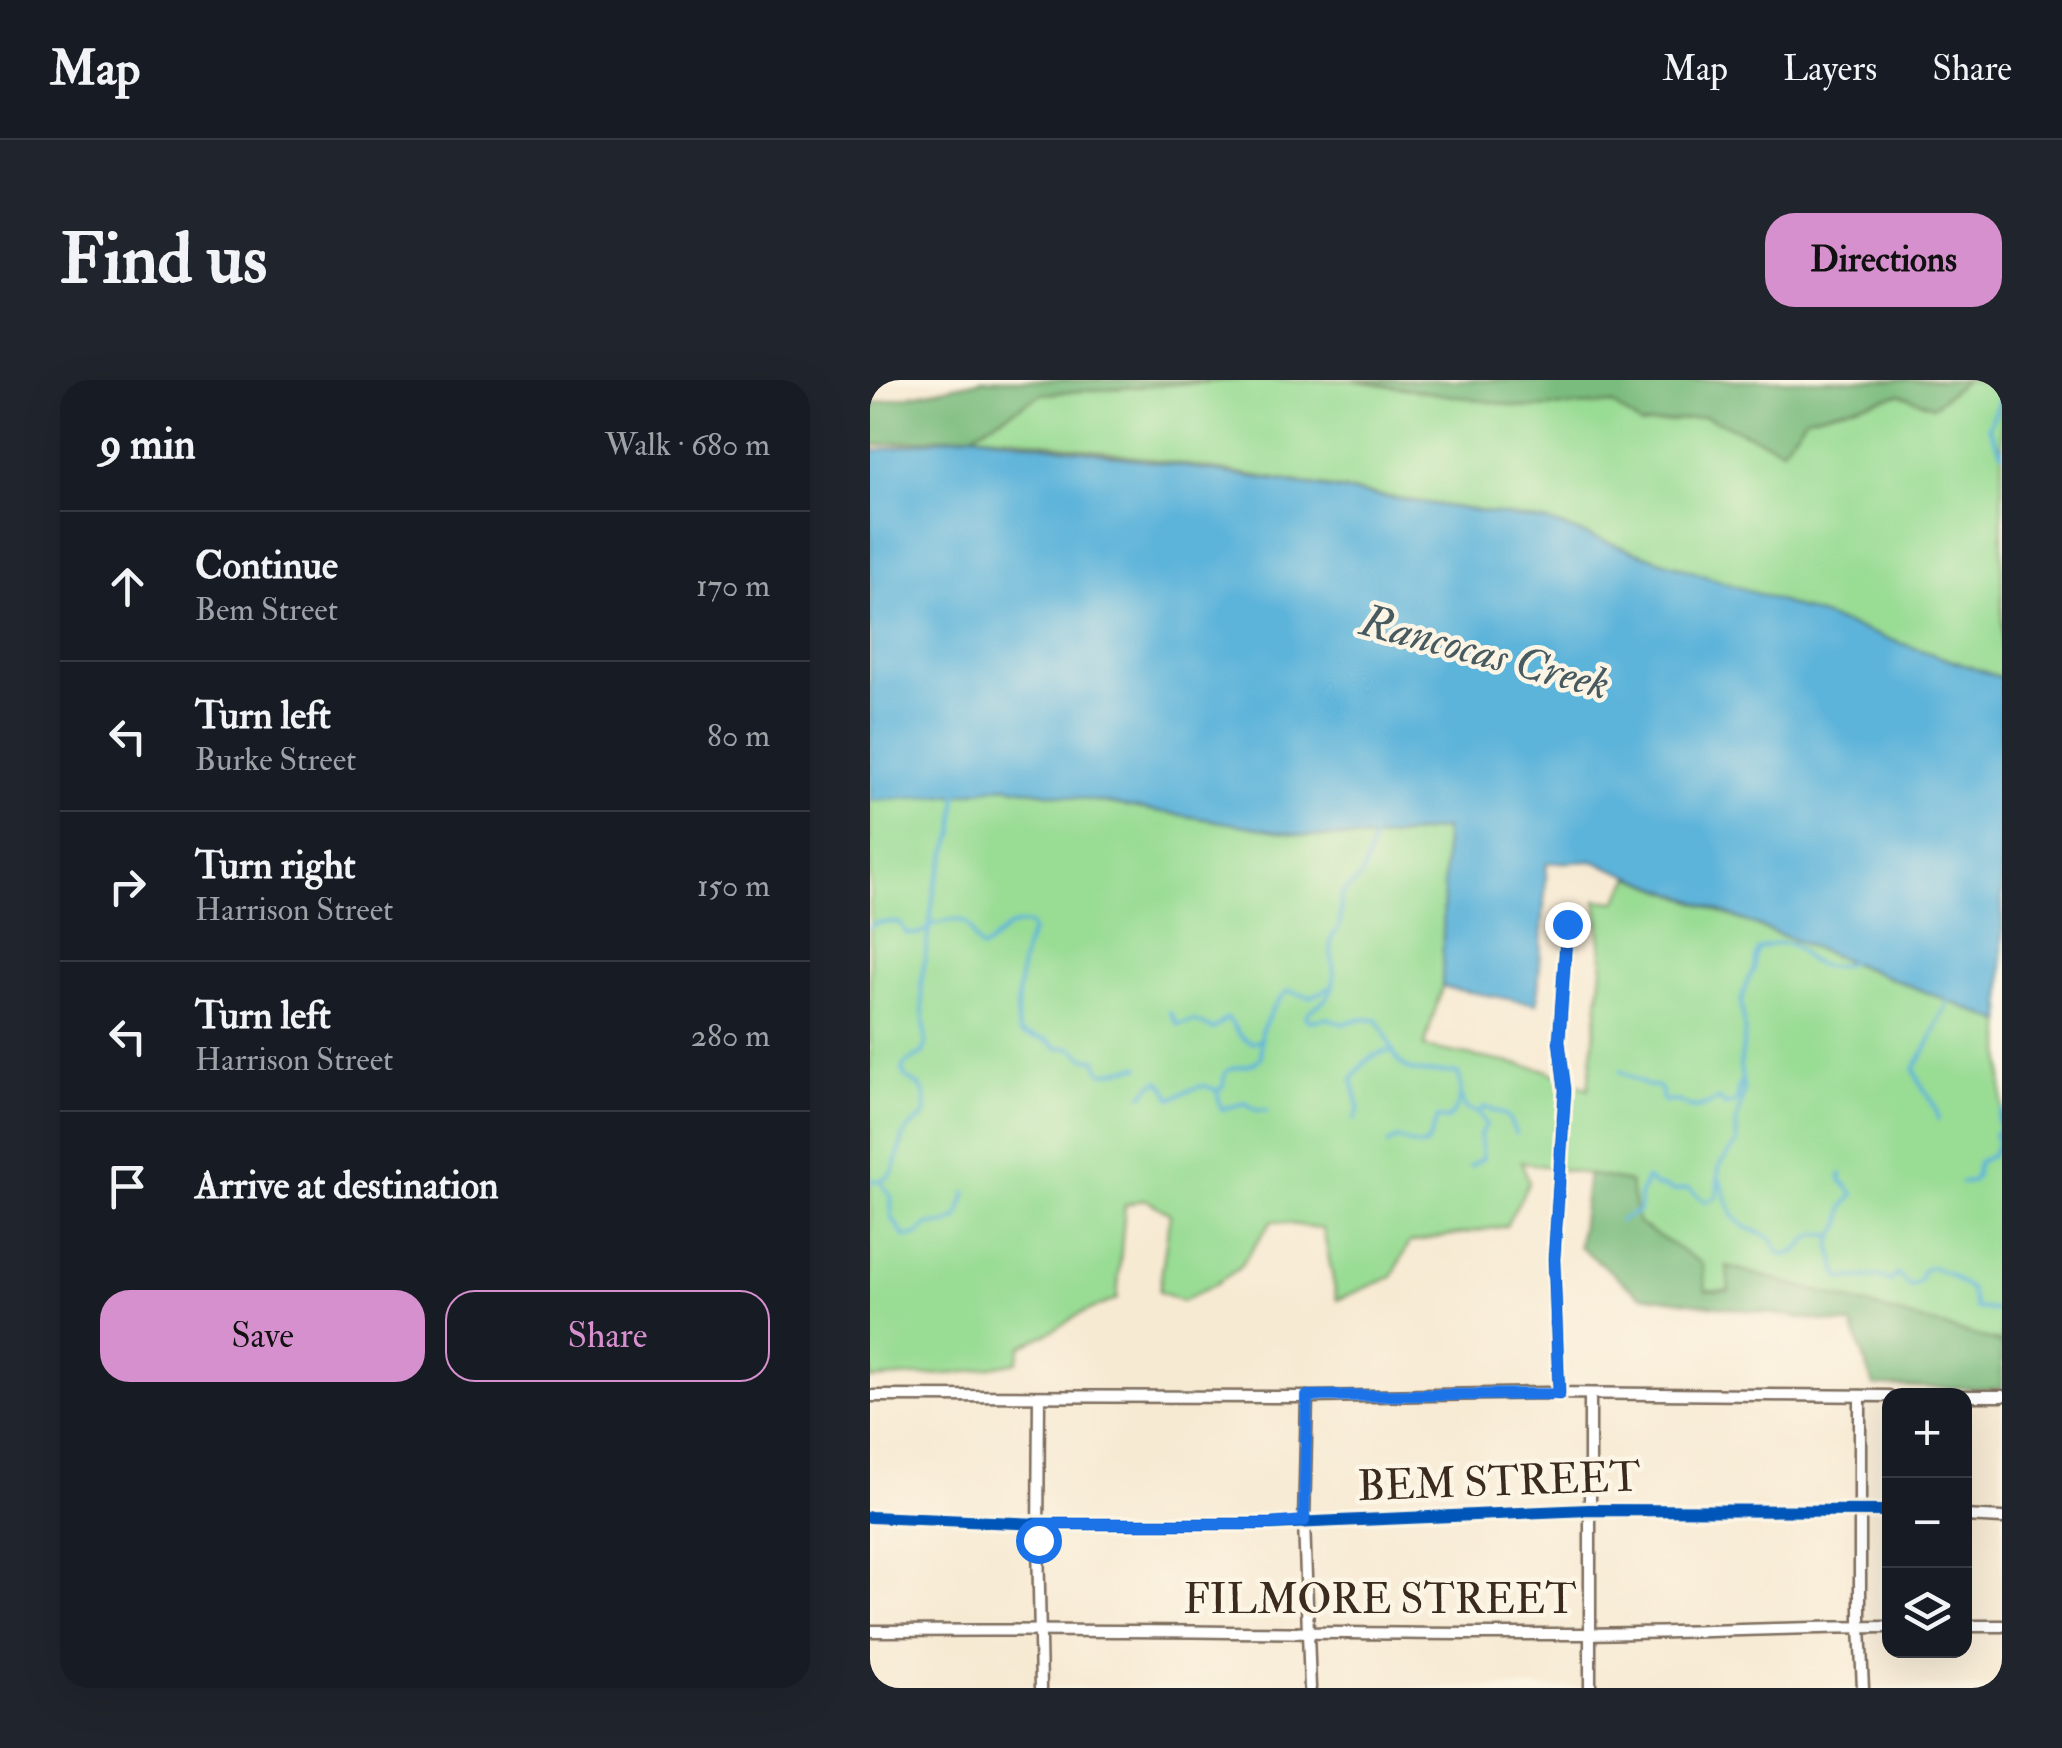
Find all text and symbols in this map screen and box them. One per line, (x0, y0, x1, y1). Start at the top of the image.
text: Map (50, 39, 140, 99)
text: Map (1662, 47, 1728, 91)
text: Layers (1783, 47, 1877, 91)
text: Share (1932, 47, 2012, 91)
button: Directions (1765, 213, 2002, 307)
text: Find us (60, 216, 267, 304)
text: 9 min (100, 419, 196, 471)
text: Walk · 680 m (605, 425, 770, 465)
text: Continue (195, 542, 338, 590)
icon: ahead (100, 559, 155, 614)
text: 170 m (696, 566, 770, 606)
text: Bem Street (195, 590, 338, 630)
water label: Rancocas Creek (1353, 593, 1616, 713)
text: Turn left (195, 692, 331, 740)
icon: left (100, 709, 155, 764)
text: 80 m (707, 716, 770, 756)
text: Burke Street (195, 740, 356, 780)
text: Turn right (195, 842, 356, 890)
icon: right (100, 859, 155, 914)
text: 150 m (697, 866, 770, 906)
text: Harrison Street (195, 890, 393, 930)
route end (1545, 902, 1591, 948)
text: Turn left (195, 992, 331, 1040)
icon: left (100, 1009, 155, 1064)
text: 280 m (691, 1016, 770, 1056)
text: Harrison Street (195, 1040, 393, 1080)
icon: arrive (100, 1159, 155, 1214)
text: Arrive at destination (195, 1162, 499, 1210)
button: Save (100, 1290, 425, 1382)
button: Share (445, 1290, 770, 1382)
map controls (1882, 1388, 1972, 1658)
button: + (1882, 1388, 1972, 1478)
street label: BEM STREET (1357, 1451, 1641, 1513)
button: − (1882, 1478, 1972, 1568)
route start (1016, 1518, 1062, 1564)
button: layers (1882, 1568, 1972, 1658)
street label: FILMORE STREET (1183, 1574, 1577, 1626)

